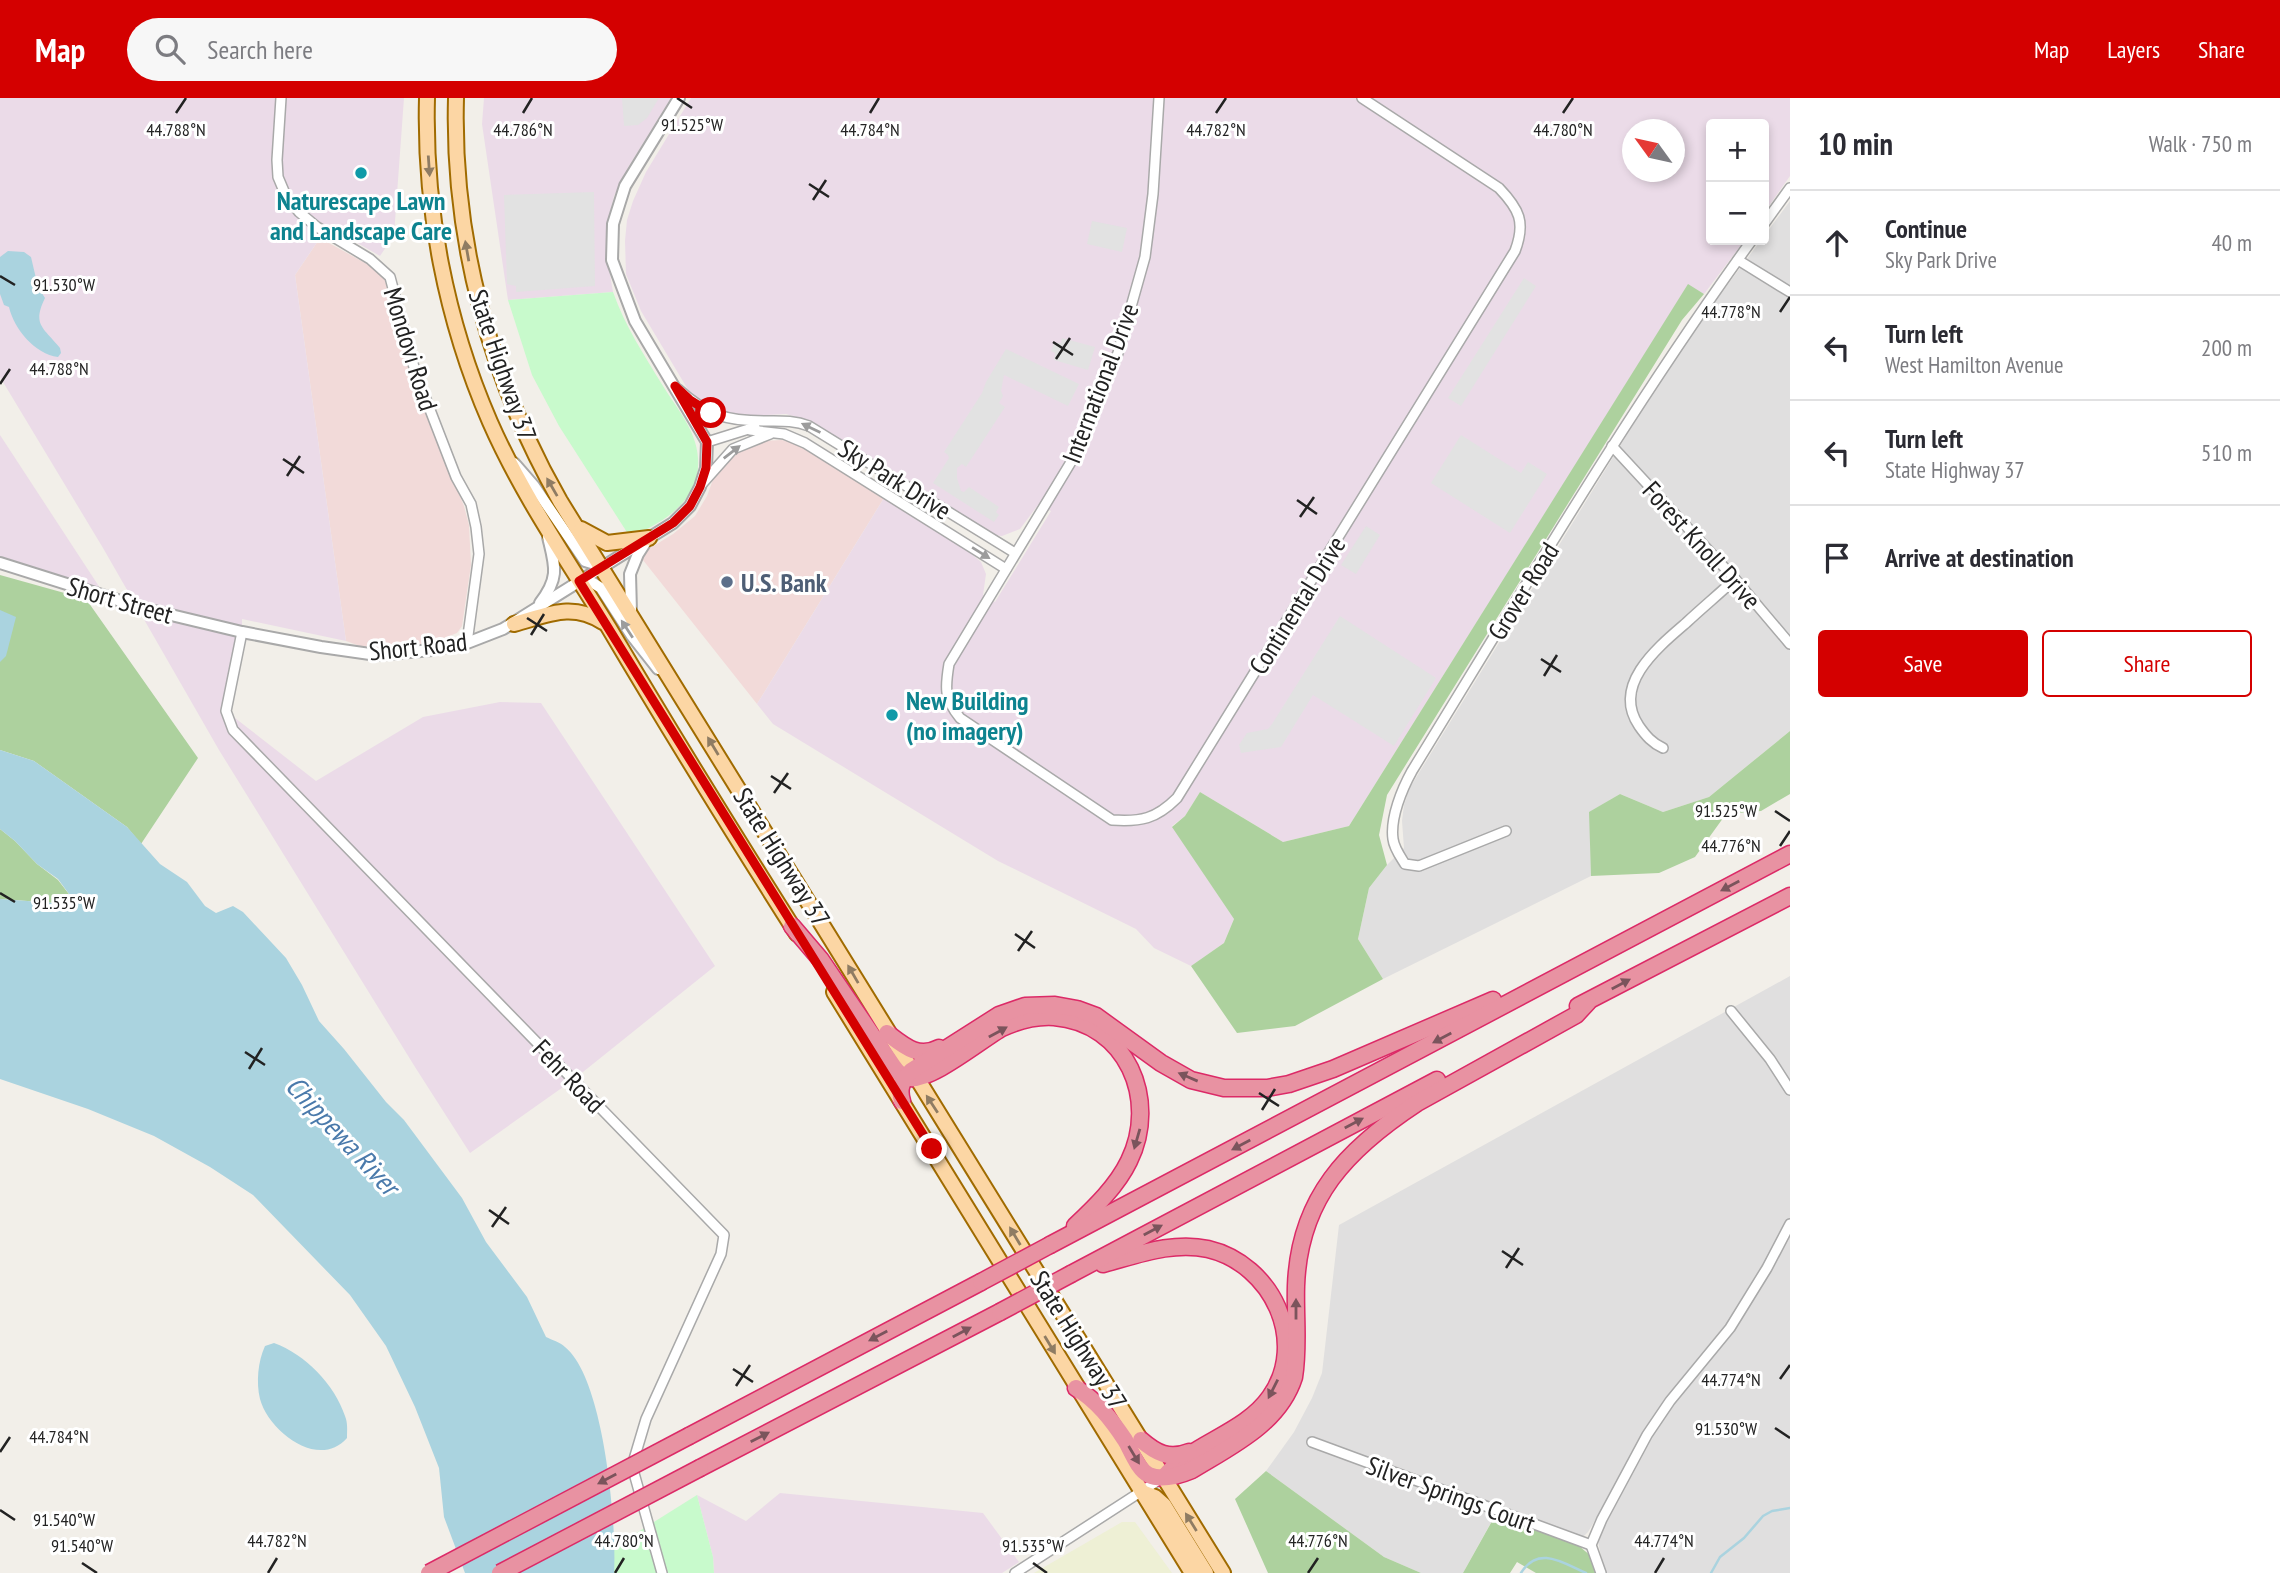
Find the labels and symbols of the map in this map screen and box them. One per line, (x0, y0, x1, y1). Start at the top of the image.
text: 91.525°W (661, 113, 723, 136)
text: 44.788°N (146, 118, 206, 141)
text: 44.786°N (493, 118, 553, 141)
text: 44.784°N (840, 118, 900, 141)
text: 44.782°N (1186, 118, 1246, 141)
text: 44.780°N (1533, 118, 1593, 141)
north arrow (1622, 119, 1685, 182)
one-way arrow (424, 155, 435, 177)
marker: Naturescape Lawn and Landscape Care (353, 165, 369, 181)
place label: Naturescape Lawn and Landscape Care (270, 184, 452, 247)
one-way arrow (462, 240, 473, 262)
text: 91.530°W (33, 273, 95, 296)
street label: Mondovi Road (377, 283, 445, 415)
street label: State Highway 37 (462, 285, 544, 445)
street label: International Drive (1054, 298, 1146, 468)
text: 44.778°N (1701, 300, 1761, 323)
text: 44.788°N (29, 357, 89, 380)
route start (695, 397, 726, 428)
one-way arrow (801, 422, 821, 434)
street label: Sky Park Drive (833, 431, 957, 527)
one-way arrow (723, 445, 741, 460)
street label: Forest Knoll Drive (1636, 474, 1768, 616)
one-way arrow (546, 477, 559, 496)
street label: Continental Drive (1242, 530, 1352, 680)
street label: Grover Road (1480, 536, 1566, 646)
one-way arrow (971, 547, 990, 560)
place label: U.S. Bank (741, 566, 827, 599)
street label: Short Street (64, 569, 176, 631)
marker: U.S. Bank (719, 574, 735, 590)
one-way arrow (621, 619, 634, 639)
street label: Short Road (367, 624, 469, 668)
place label: New Building (no imagery) (906, 684, 1029, 747)
marker: New Building (no imagery) (884, 707, 900, 723)
one-way arrow (706, 736, 719, 755)
street label: State Highway 37 (726, 781, 838, 933)
text: 91.525°W (1695, 799, 1757, 822)
text: 44.776°N (1701, 834, 1761, 857)
one-way arrow (1720, 880, 1739, 892)
text: 91.535°W (33, 891, 95, 914)
one-way arrow (847, 964, 859, 983)
one-way arrow (1611, 978, 1631, 990)
one-way arrow (988, 1026, 1008, 1038)
street label: Fehr Road (526, 1032, 612, 1120)
one-way arrow (1432, 1032, 1452, 1044)
water label: Chippewa River (278, 1067, 411, 1206)
one-way arrow (1177, 1072, 1198, 1083)
one-way arrow (926, 1094, 939, 1114)
one-way arrow (1344, 1117, 1364, 1129)
one-way arrow (1131, 1128, 1142, 1150)
route end (916, 1133, 947, 1164)
one-way arrow (1231, 1139, 1251, 1151)
one-way arrow (1144, 1225, 1164, 1237)
one-way arrow (1009, 1226, 1021, 1245)
street label: State Highway 37 (1023, 1264, 1135, 1416)
one-way arrow (1290, 1297, 1302, 1319)
one-way arrow (953, 1327, 973, 1339)
one-way arrow (867, 1330, 887, 1342)
one-way arrow (1044, 1335, 1057, 1354)
text: 44.774°N (1701, 1368, 1761, 1391)
one-way arrow (1268, 1379, 1279, 1399)
text: 91.530°W (1695, 1417, 1757, 1440)
text: 44.784°N (29, 1425, 89, 1448)
one-way arrow (750, 1431, 770, 1442)
one-way arrow (1128, 1445, 1140, 1465)
street label: Silver Springs Court (1362, 1448, 1540, 1540)
one-way arrow (597, 1474, 617, 1485)
text: 91.540°W (33, 1508, 95, 1531)
one-way arrow (1185, 1513, 1198, 1532)
text: 44.782°N (247, 1529, 307, 1552)
text: 44.780°N (594, 1529, 654, 1552)
text: 44.776°N (1288, 1529, 1348, 1552)
text: 44.774°N (1634, 1529, 1694, 1552)
text: 91.540°W (51, 1534, 113, 1557)
text: 91.535°W (1002, 1534, 1064, 1557)

